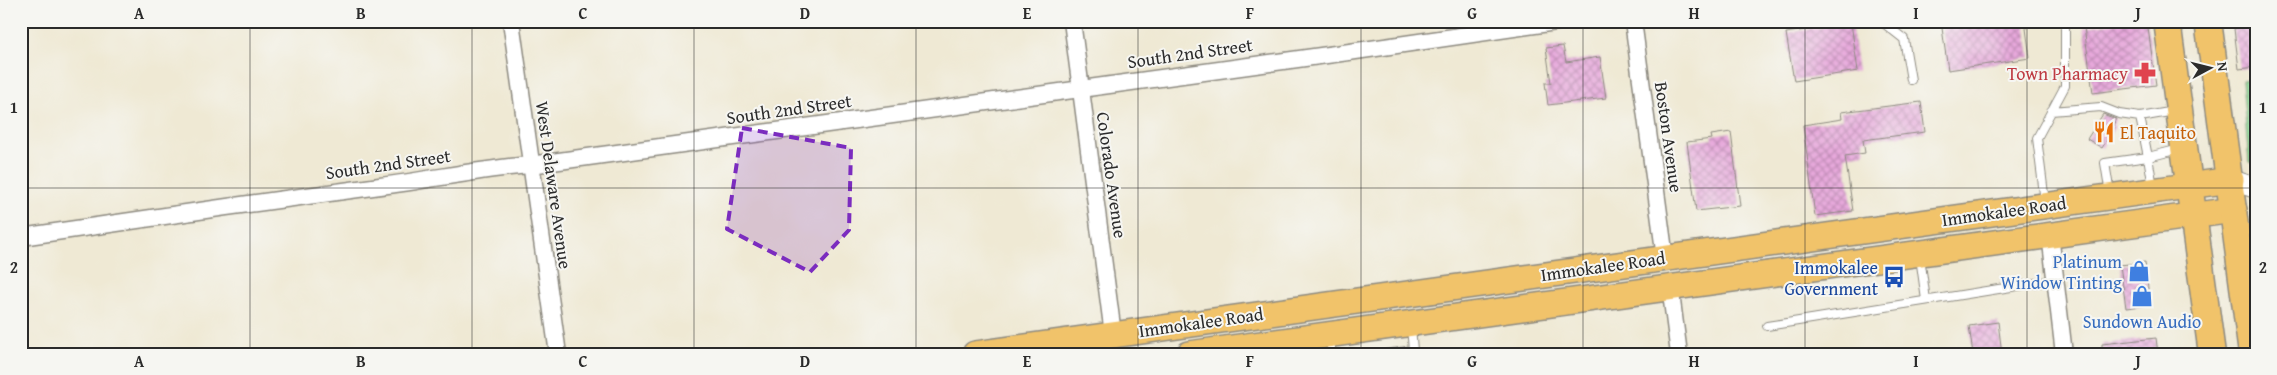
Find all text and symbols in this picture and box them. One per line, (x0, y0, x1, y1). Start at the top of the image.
text: A (134, 1, 145, 25)
text: B (356, 1, 366, 25)
text: C (578, 1, 588, 25)
text: D (800, 1, 810, 25)
text: E (1023, 1, 1032, 25)
text: F (1246, 1, 1254, 25)
text: G (1467, 1, 1477, 25)
text: H (1688, 1, 1700, 25)
text: I (1913, 1, 1919, 25)
text: J (2132, 1, 2141, 25)
street label: South 2nd Street (1126, 31, 1255, 75)
north arrow (2184, 42, 2234, 92)
place label: Town Pharmacy (2007, 60, 2128, 87)
pharmacy icon: Town Pharmacy (2132, 60, 2158, 86)
text: N (2212, 61, 2233, 73)
street label: Boston Avenue (1648, 80, 1690, 194)
street label: South 2nd Street (725, 87, 854, 131)
text: 1 (10, 95, 18, 119)
text: 1 (2259, 95, 2267, 119)
street label: West Delaware Avenue (529, 99, 579, 271)
street label: Colorado Avenue (1090, 110, 1134, 240)
restaurant icon: El Taquito (2091, 119, 2117, 145)
place label: El Taquito (2120, 119, 2196, 146)
street label: South 2nd Street (324, 142, 453, 186)
street label: Immokalee Road (1940, 189, 2068, 233)
street label: Immokalee Road (1539, 244, 1667, 288)
place label: Platinum Window Tinting (2001, 248, 2122, 296)
place label: Immokalee Government (1784, 254, 1879, 302)
text: 2 (10, 255, 18, 279)
text: 2 (2259, 255, 2267, 279)
shop icon: Platinum Window Tinting (2126, 258, 2152, 284)
bus stop icon: Immokalee Government (1881, 264, 1907, 290)
shop icon: Sundown Audio (2129, 283, 2155, 309)
street label: Immokalee Road (1137, 300, 1265, 344)
place label: Sundown Audio (2083, 308, 2201, 335)
text: A (134, 349, 145, 373)
text: B (356, 349, 366, 373)
text: C (578, 349, 588, 373)
text: D (800, 349, 810, 373)
text: E (1023, 349, 1032, 373)
text: F (1246, 349, 1254, 373)
text: G (1467, 349, 1477, 373)
text: H (1688, 349, 1700, 373)
text: I (1913, 349, 1919, 373)
text: J (2132, 349, 2141, 373)

